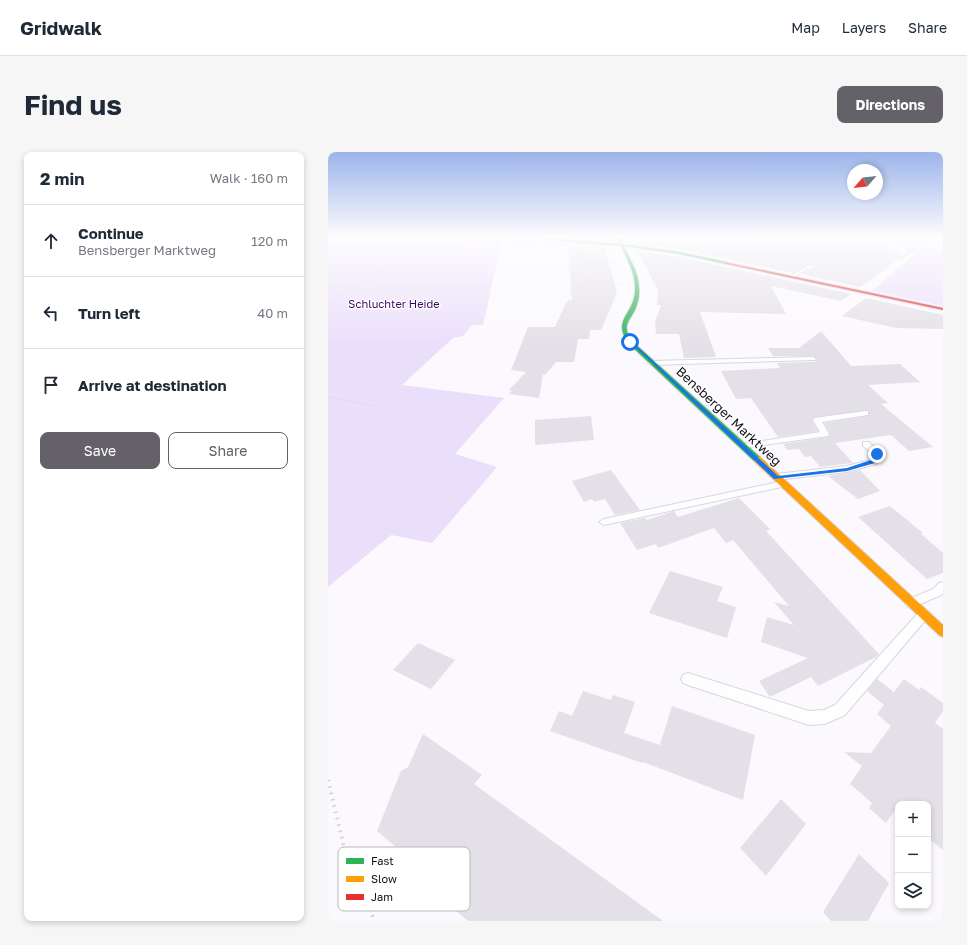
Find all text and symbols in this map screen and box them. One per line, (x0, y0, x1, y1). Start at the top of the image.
text: Gridwalk (20, 16, 102, 39)
text: Map (791, 19, 820, 36)
text: Layers (842, 19, 886, 36)
text: Share (908, 19, 947, 36)
button: Directions (837, 86, 943, 123)
text: Find us (24, 88, 122, 121)
north arrow (847, 164, 883, 200)
text: 2 min (40, 168, 84, 189)
text: Walk · 160 m (210, 170, 288, 186)
text: Continue (78, 224, 144, 242)
icon: ahead (40, 230, 62, 252)
text: 120 m (251, 233, 288, 249)
text: Bensberger Marktweg (78, 242, 216, 258)
park label: Schluchter Heide (348, 297, 440, 310)
icon: left (40, 302, 62, 324)
text: Turn left (78, 304, 140, 322)
text: 40 m (257, 305, 288, 321)
route start (621, 333, 639, 351)
street label: Bensberger Marktweg (673, 363, 785, 469)
icon: arrive (40, 374, 62, 396)
text: Arrive at destination (78, 376, 227, 394)
button: Save (40, 432, 160, 469)
button: Share (168, 432, 288, 469)
route end (868, 445, 886, 463)
map controls (895, 801, 931, 909)
button: + (895, 801, 931, 837)
button: − (895, 837, 931, 873)
legend (338, 847, 470, 911)
text: Fast (371, 854, 394, 867)
text: Slow (371, 872, 397, 885)
button: layers (895, 873, 931, 909)
text: Jam (371, 890, 393, 903)

